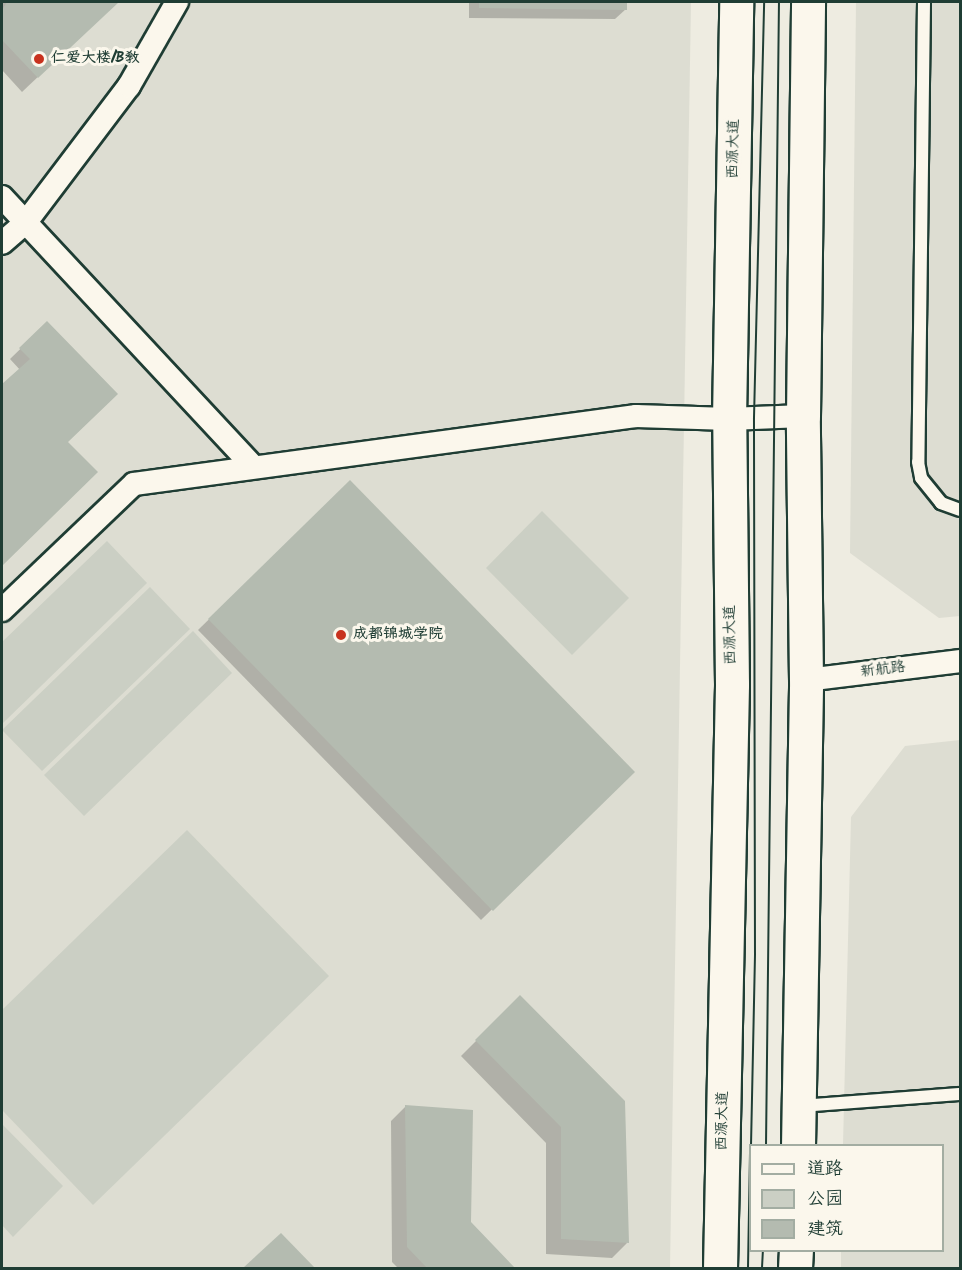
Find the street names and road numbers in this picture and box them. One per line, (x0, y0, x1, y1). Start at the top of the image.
street label: 西源大道 (724, 119, 744, 179)
street label: 西源大道 (721, 605, 741, 665)
street label: 新航路 (860, 658, 906, 682)
street label: 西源大道 (713, 1091, 733, 1151)

